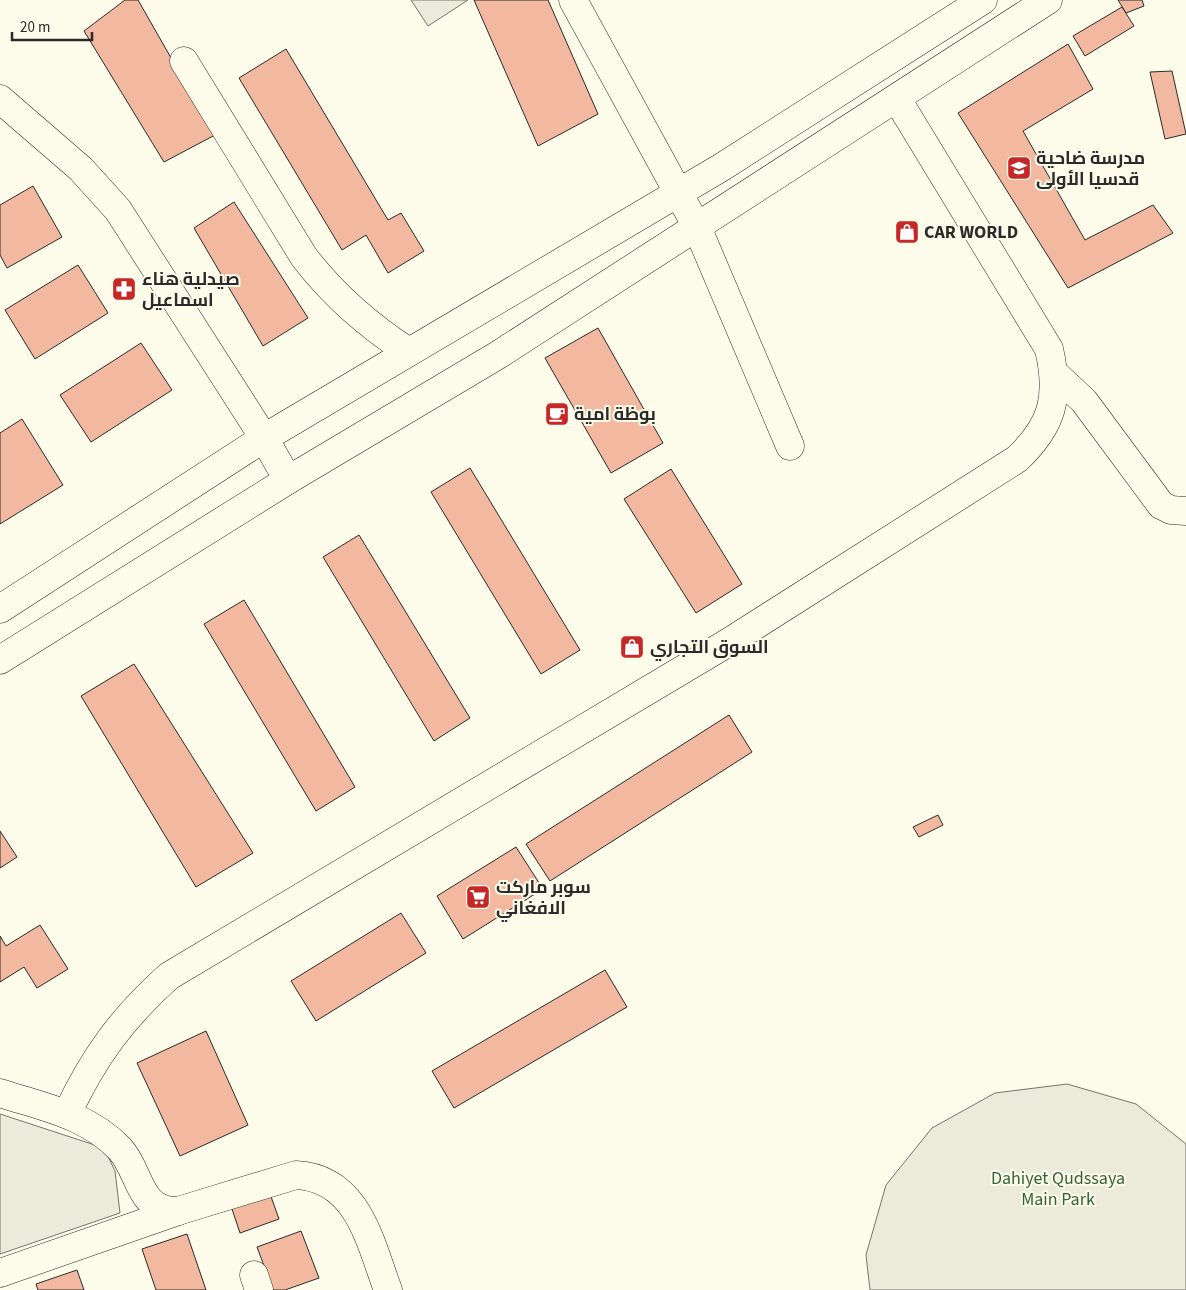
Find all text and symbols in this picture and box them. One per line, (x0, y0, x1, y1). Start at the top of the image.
scale bar (12, 10, 92, 42)
text: 20 m (20, 17, 50, 38)
place label: مدرسة ضاحية قدسيا الأولى (1036, 146, 1145, 192)
school or university icon: مدرسة ضاحية قدسيا الأولى (1006, 155, 1032, 181)
shop icon: CAR WORLD (894, 219, 920, 245)
place label: CAR WORLD (924, 220, 1018, 245)
place label: صيدلية هناء اسماعيل (142, 267, 240, 313)
pharmacy icon: صيدلية هناء اسماعيل (111, 276, 137, 302)
cafe icon: بوظة امية (544, 401, 570, 427)
place label: بوظة امية (574, 402, 656, 427)
shop icon: السوق التجاري (619, 634, 645, 660)
place label: السوق التجاري (650, 635, 769, 661)
place label: سوبر ماركت الافغاني (496, 875, 591, 923)
supermarket icon: سوبر ماركت الافغاني (465, 884, 491, 910)
park label: Dahiyet Qudssaya Main Park (991, 1166, 1125, 1212)

